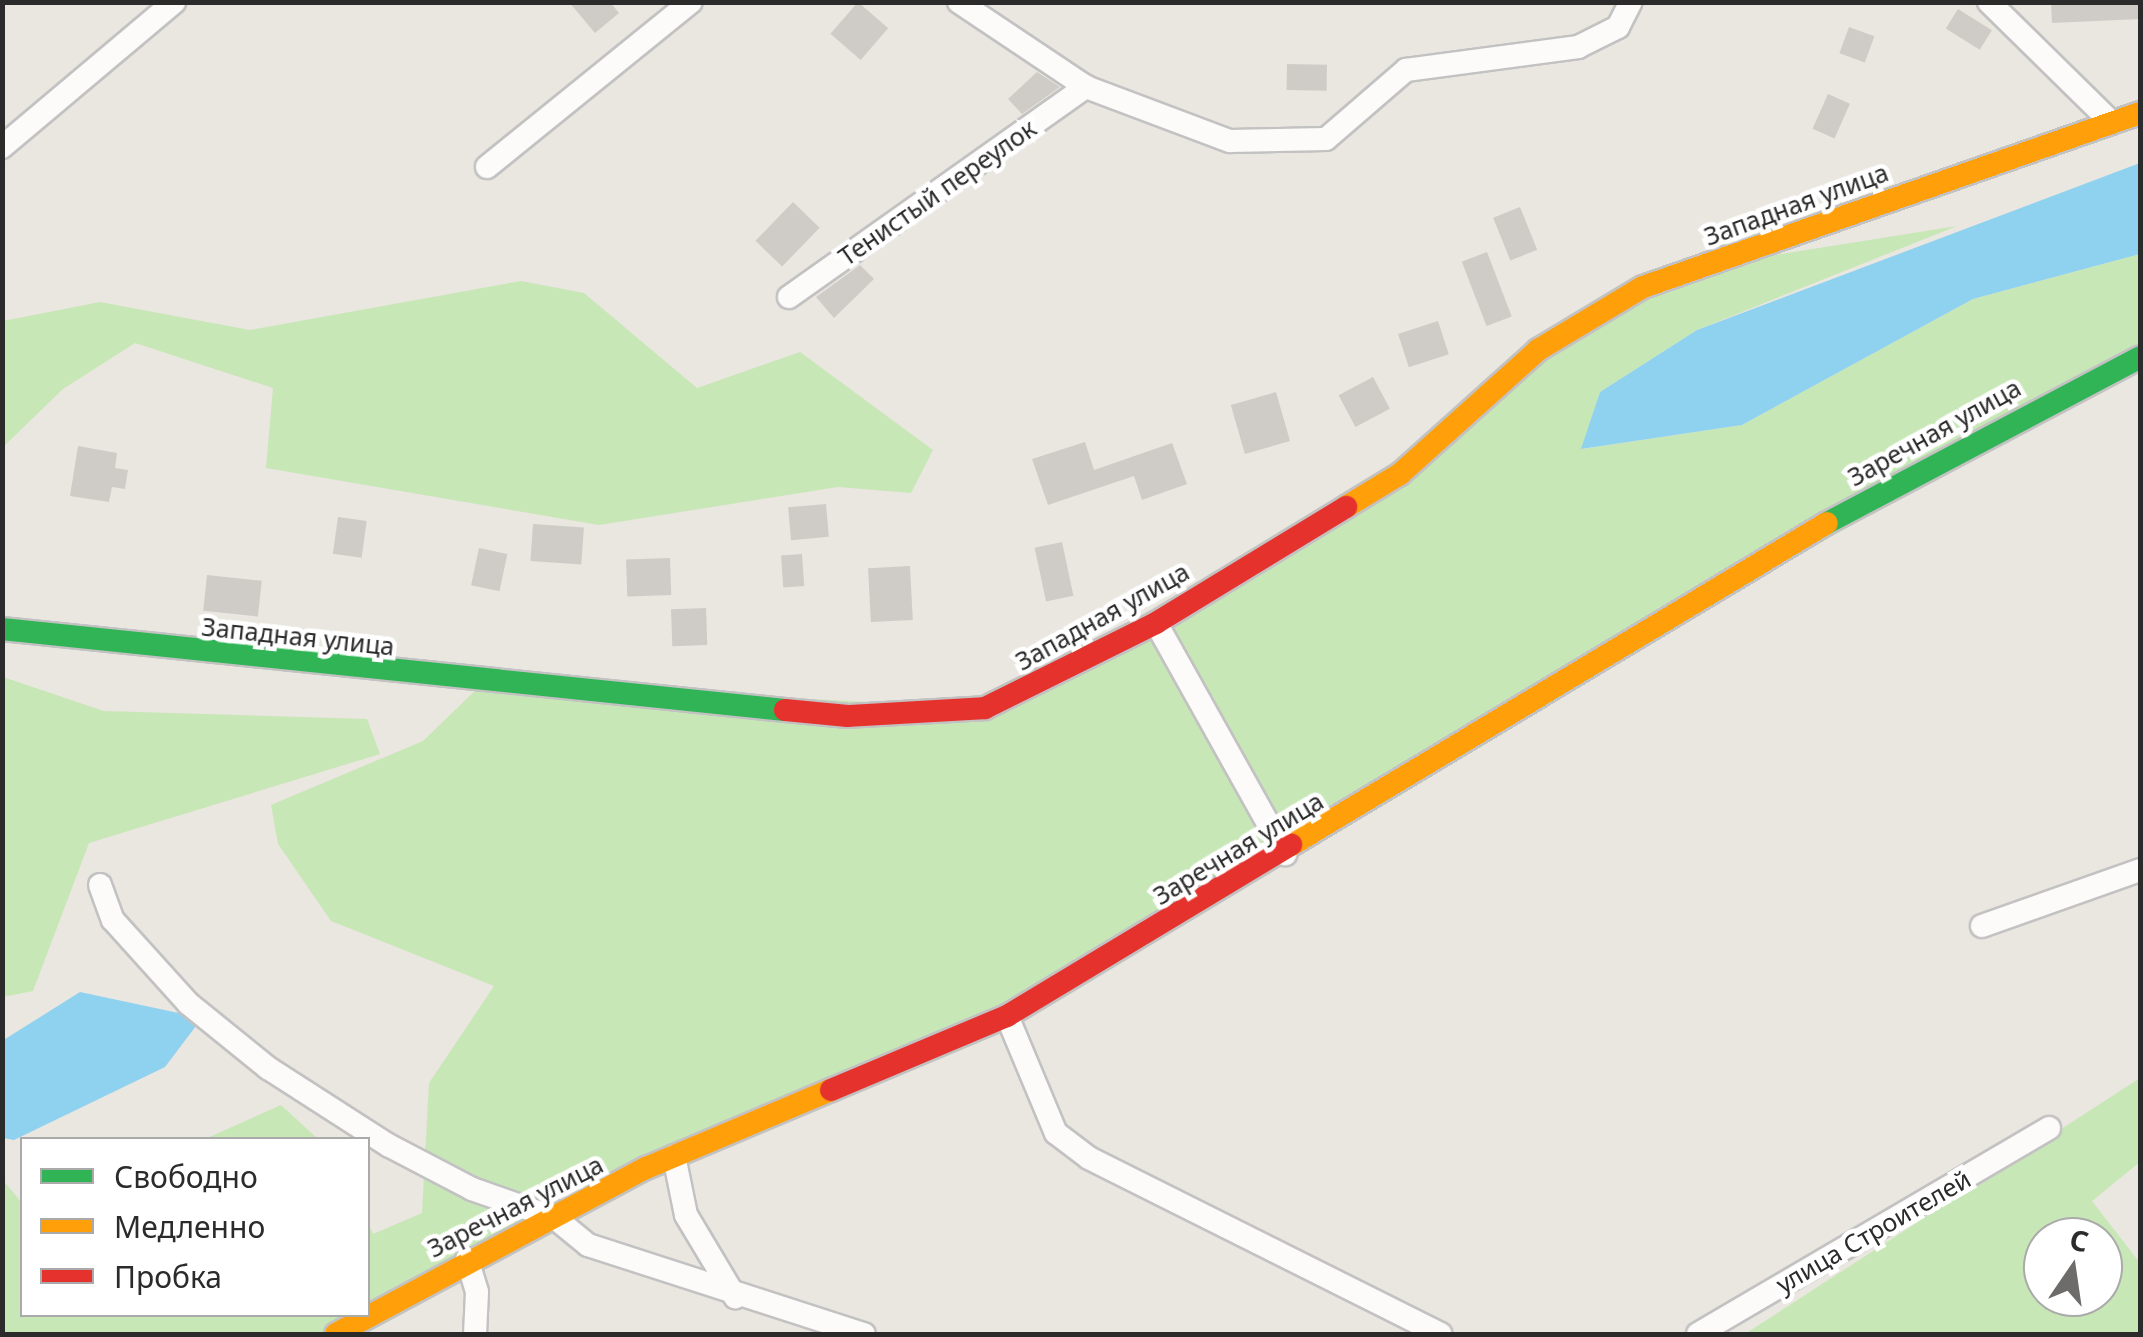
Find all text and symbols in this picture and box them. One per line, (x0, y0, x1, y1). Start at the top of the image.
street label: Тенистый переулок (833, 113, 1041, 271)
street label: Западная улица (1700, 157, 1892, 251)
street label: Заречная улица (1842, 372, 2026, 492)
street label: Западная улица (1010, 556, 1194, 676)
street label: Западная улица (200, 611, 396, 661)
street label: Заречная улица (1148, 785, 1328, 911)
legend (20, 1137, 370, 1317)
street label: Заречная улица (422, 1149, 608, 1263)
text: Свободно (114, 1156, 258, 1197)
street label: улица Строителей (1770, 1163, 1976, 1299)
text: Медленно (114, 1206, 265, 1247)
north arrow (2023, 1217, 2123, 1317)
text: С (2066, 1219, 2092, 1260)
text: Пробка (114, 1256, 222, 1297)

